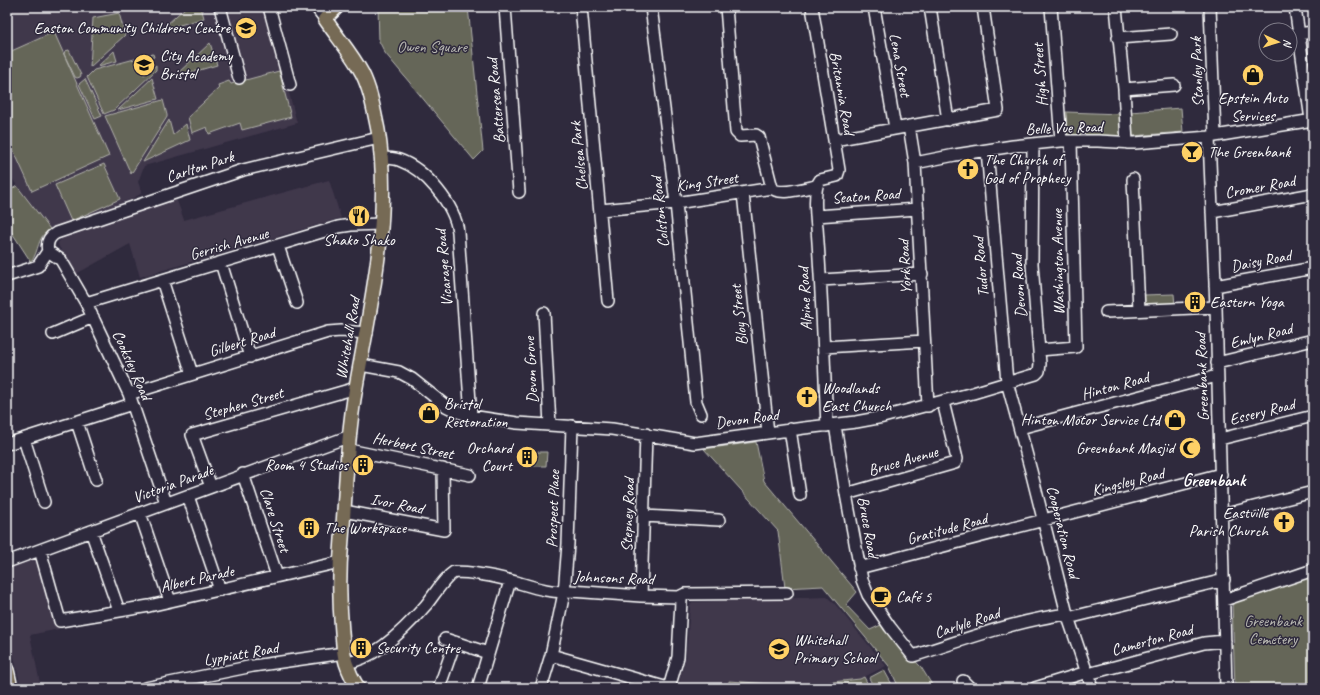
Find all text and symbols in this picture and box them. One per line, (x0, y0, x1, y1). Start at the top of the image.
school or university icon: Easton Community Childrens Centre (233, 15, 259, 41)
place label: Easton Community Childrens Centre (34, 18, 232, 38)
north arrow (1258, 22, 1298, 62)
street label: Lena Street (885, 32, 916, 100)
street label: Stanley Park (1186, 36, 1208, 107)
park label: Owen Square (397, 37, 469, 57)
text: N (1281, 39, 1295, 49)
street label: High Street (1028, 41, 1052, 107)
place label: City Academy Bristol (160, 46, 234, 84)
street label: Britannia Road (825, 50, 860, 139)
school or university icon: City Academy Bristol (131, 52, 157, 78)
street label: Battersea Road (482, 55, 510, 144)
shop icon: Epstein Auto Services (1240, 62, 1266, 88)
place label: Epstein Auto Services (1218, 88, 1289, 126)
street label: Belle Vue Road (1025, 117, 1105, 139)
street label: Chelsea Park (565, 119, 593, 192)
bar icon: The Greenbank (1179, 139, 1205, 165)
place label: The Greenbank (1208, 142, 1291, 162)
street label: Carlton Park (164, 146, 237, 187)
place label: The Church of God of Prophecy (984, 150, 1072, 188)
church icon: The Church of God of Prophecy (955, 156, 981, 182)
street label: King Street (675, 168, 741, 196)
street label: Cromer Road (1223, 171, 1299, 203)
street label: Colston Road (646, 173, 674, 248)
street label: Seaton Road (831, 183, 903, 208)
restaurant icon: Shako Shako (346, 203, 372, 229)
street label: Washington Avenue (1047, 207, 1069, 315)
street label: Gerrish Avenue (187, 223, 272, 265)
street label: Vicarage Road (430, 226, 457, 307)
place label: Shako Shako (323, 230, 396, 250)
street label: Tudor Road (968, 233, 994, 298)
street label: York Road (893, 236, 916, 295)
street label: Daisy Road (1229, 245, 1295, 277)
street label: Devon Road (1007, 251, 1031, 318)
street label: Alpine Road (793, 264, 817, 331)
street label: Bloy Street (726, 282, 752, 346)
building icon: Eastern Yoga (1182, 289, 1208, 315)
place label: Eastern Yoga (1210, 292, 1285, 312)
street label: Whitehall Road (331, 293, 366, 381)
street label: Emlyn Road (1228, 318, 1297, 353)
street label: Gilbert Road (207, 322, 280, 362)
street label: Cooksley Road (108, 327, 157, 405)
street label: Greenbank Road (1190, 330, 1214, 422)
street label: Devon Grove (519, 334, 543, 404)
street label: Hinton Road (1079, 367, 1153, 405)
place label: Woodlands East Church (822, 378, 892, 416)
street label: Stephen Street (200, 383, 287, 425)
church icon: Woodlands East Church (794, 384, 820, 410)
place label: Bristol Restoration (444, 394, 508, 432)
street label: Essery Road (1227, 394, 1299, 430)
shop icon: Bristol Restoration (416, 400, 442, 426)
street label: Devon Road (714, 404, 783, 433)
shop icon: Hinton Motor Service Ltd (1162, 407, 1188, 433)
place label: Hinton Motor Service Ltd (1021, 410, 1163, 430)
street label: Herbert Street (371, 428, 457, 465)
mosque icon: Greenbank Masjid (1177, 435, 1203, 461)
place label: Orchard Court (466, 438, 515, 476)
place label: Greenbank Masjid (1076, 438, 1177, 458)
street label: Bruce Avenue (866, 441, 942, 480)
building icon: Orchard Court (514, 444, 540, 470)
building icon: Room 4 Studios (350, 452, 376, 478)
place label: Room 4 Studios (265, 455, 350, 475)
street label: Victoria Parade (130, 460, 218, 508)
street label: Kingsley Road (1090, 463, 1169, 501)
street label: Prospect Place (542, 468, 564, 548)
district label: Greenbank (1183, 470, 1247, 491)
street label: Stepney Road (617, 475, 639, 552)
street label: Cooperation Road (1042, 484, 1085, 583)
street label: Clare Street (255, 485, 295, 556)
street label: Ivor Road (369, 489, 428, 519)
street label: Bruce Road (853, 495, 884, 562)
place label: Eastville Parish Church (1189, 503, 1270, 541)
street label: Gratitude Road (905, 508, 992, 549)
church icon: Eastville Parish Church (1271, 509, 1297, 535)
building icon: The Workspace (296, 515, 322, 541)
place label: The Workspace (324, 518, 408, 538)
street label: Albert Parade (158, 560, 237, 597)
street label: Johnsons Road (573, 567, 657, 589)
cafe icon: Café 5 (868, 584, 894, 610)
place label: Café 5 (896, 587, 932, 607)
street label: Carlyle Road (932, 602, 1005, 643)
park label: Greenbank Cemetery (1244, 611, 1303, 649)
street label: Camerton Road (1109, 619, 1197, 660)
place label: Whitehall Primary School (794, 630, 880, 668)
building icon: Security Centre (348, 635, 374, 661)
school or university icon: Whitehall Primary School (766, 636, 792, 662)
street label: Lyppiatt Road (202, 637, 282, 670)
place label: Security Centre (376, 638, 462, 658)

